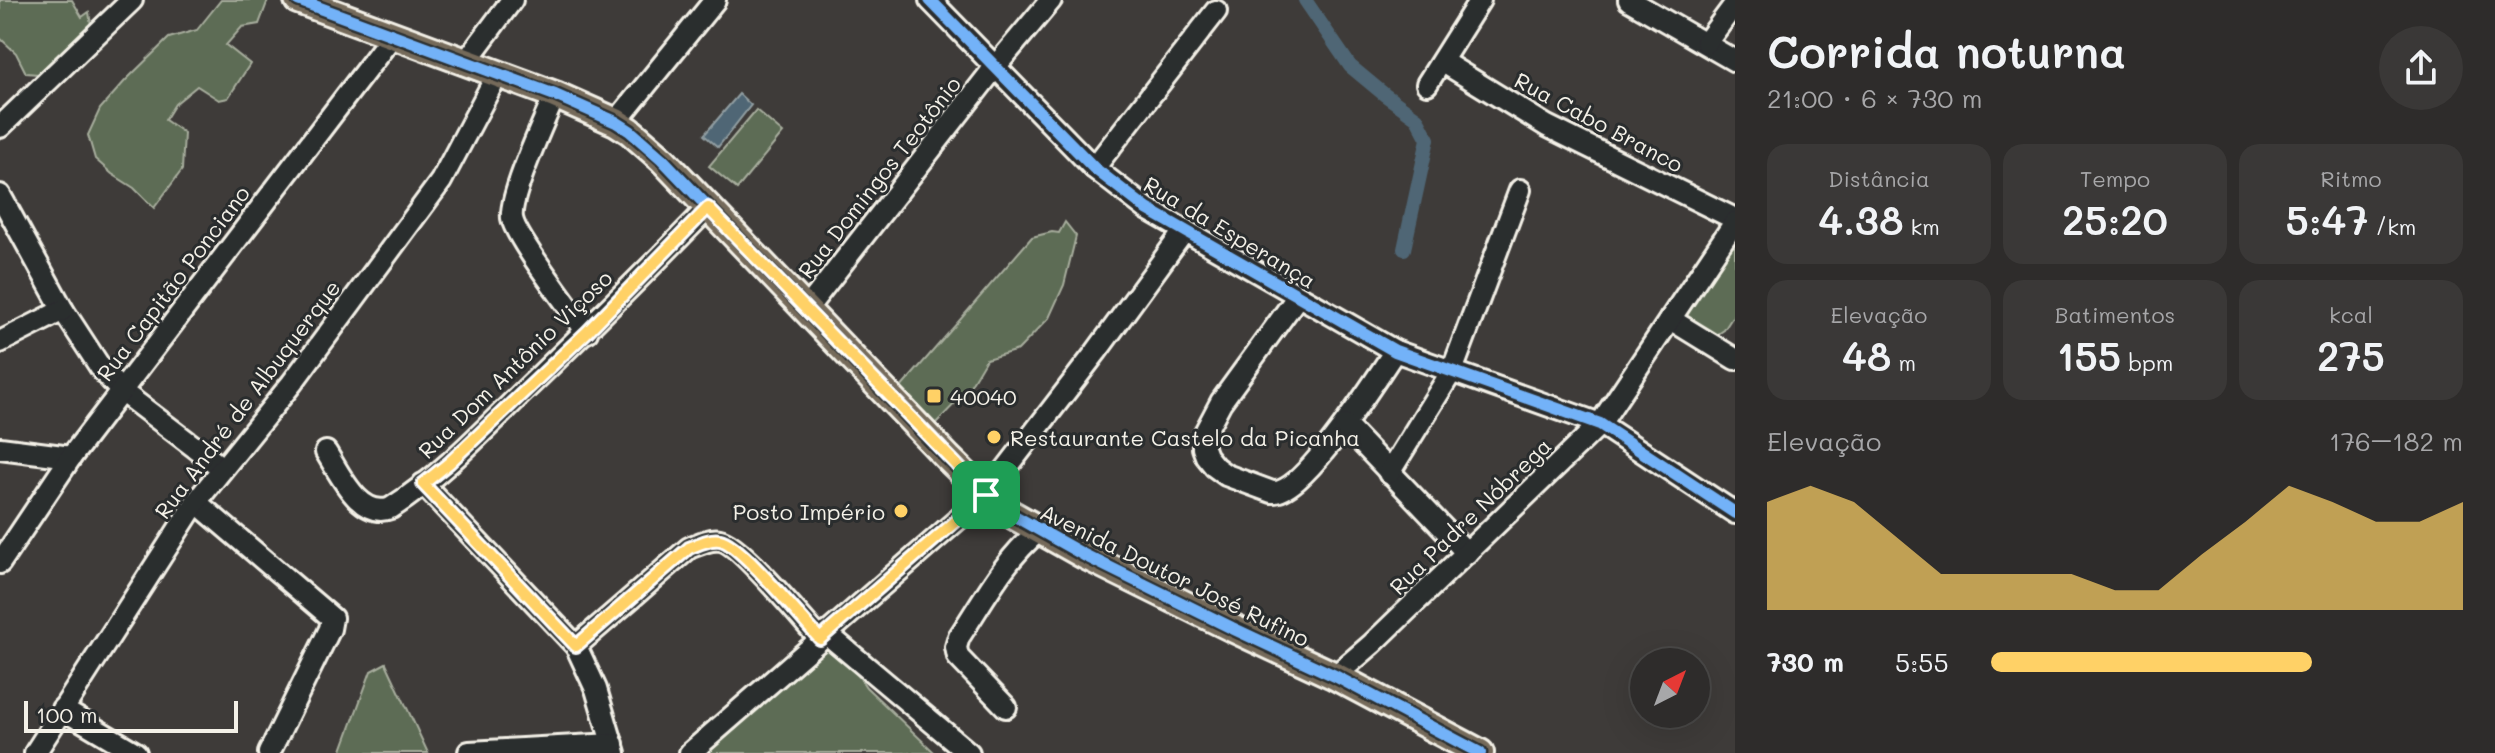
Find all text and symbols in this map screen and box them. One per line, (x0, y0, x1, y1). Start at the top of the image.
text: Corrida noturna (1767, 22, 2126, 79)
button: share (2379, 26, 2463, 110)
street label: Rua Cabo Branco (1510, 65, 1688, 179)
street label: Rua Domingos Teotônio (791, 70, 967, 284)
text: 21:00 · 6 × 730 m (1767, 81, 1982, 115)
text: Distância (1828, 164, 1930, 193)
text: Tempo (2080, 164, 2150, 193)
text: Ritmo (2320, 164, 2382, 193)
street label: Rua da Esperança (1139, 169, 1321, 295)
street label: Rua Capitão Ponciano (90, 179, 256, 387)
text: 4.38 (1818, 193, 1904, 245)
text: 25:20 (2062, 193, 2168, 245)
text: 5:47 (2286, 193, 2369, 245)
text: km (1904, 212, 1940, 241)
text: /km (2369, 212, 2416, 241)
street label: Rua Dom Antônio Viçoso (412, 263, 618, 465)
street label: Rua André de Albuquerque (148, 274, 346, 524)
text: Elevação (1831, 300, 1927, 329)
text: Batimentos (2055, 300, 2175, 329)
text: kcal (2329, 300, 2373, 329)
text: 48 (1842, 329, 1891, 381)
text: 155 (2057, 329, 2121, 381)
text: 275 (2317, 329, 2385, 381)
text: m (1891, 348, 1916, 377)
text: bpm (2121, 348, 2173, 377)
place label: 40040 (950, 382, 1017, 411)
marker: 40040 (925, 387, 943, 405)
place label: Restaurante Castelo da Picanha (1010, 423, 1360, 452)
text: Elevação (1767, 424, 1881, 458)
text: 176–182 m (2329, 424, 2463, 458)
marker: Restaurante Castelo da Picanha (985, 428, 1003, 446)
street label: Rua Padre Nóbrega (1383, 431, 1557, 601)
pin (952, 461, 1020, 529)
icon: arrive (964, 473, 1008, 517)
place label: Posto Império (733, 497, 885, 526)
street label: Avenida Doutor José Rufino (1036, 497, 1314, 653)
marker: Posto Império (892, 502, 910, 520)
text: 730 m (1767, 645, 1844, 679)
text: 5:55 (1895, 645, 1949, 679)
north arrow (1630, 648, 1710, 728)
map controls (1630, 648, 1710, 728)
scale bar (24, 697, 238, 733)
text: 100 m (36, 700, 98, 729)

